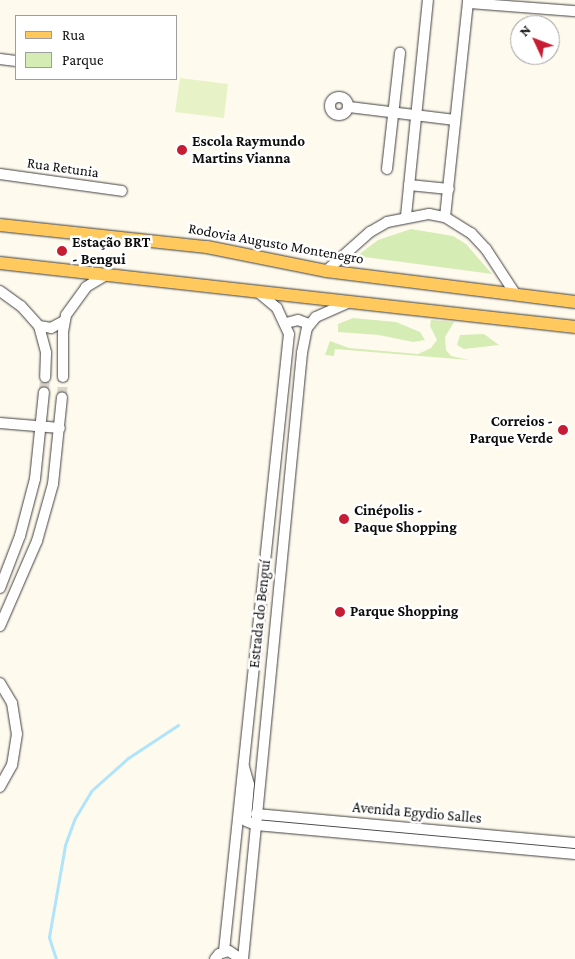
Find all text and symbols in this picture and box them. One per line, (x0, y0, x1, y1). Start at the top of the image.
legend (15, 15, 178, 80)
north arrow (510, 15, 560, 65)
text: N (516, 22, 534, 39)
text: Rua (62, 27, 85, 43)
text: Parque (62, 52, 103, 68)
place label: Escola Raymundo Martins Vianna (192, 132, 305, 167)
marker: Escola Raymundo Martins Vianna (176, 144, 188, 156)
street label: Rua Retunia (26, 154, 100, 182)
street label: Rodovia Augusto Montenegro (187, 220, 365, 268)
place label: Estação BRT - Bengui (72, 233, 150, 268)
marker: Estação BRT - Bengui (56, 245, 68, 257)
place label: Correios - Parque Verde (470, 412, 553, 447)
marker: Correios - Parque Verde (557, 424, 569, 436)
place label: Cinépolis - Paque Shopping (354, 501, 457, 536)
marker: Cinépolis - Paque Shopping (338, 513, 350, 525)
street label: Estrada do Benguí (245, 559, 275, 669)
place label: Parque Shopping (350, 603, 458, 621)
marker: Parque Shopping (334, 606, 346, 618)
street label: Avenida Egydio Salles (352, 798, 482, 828)

